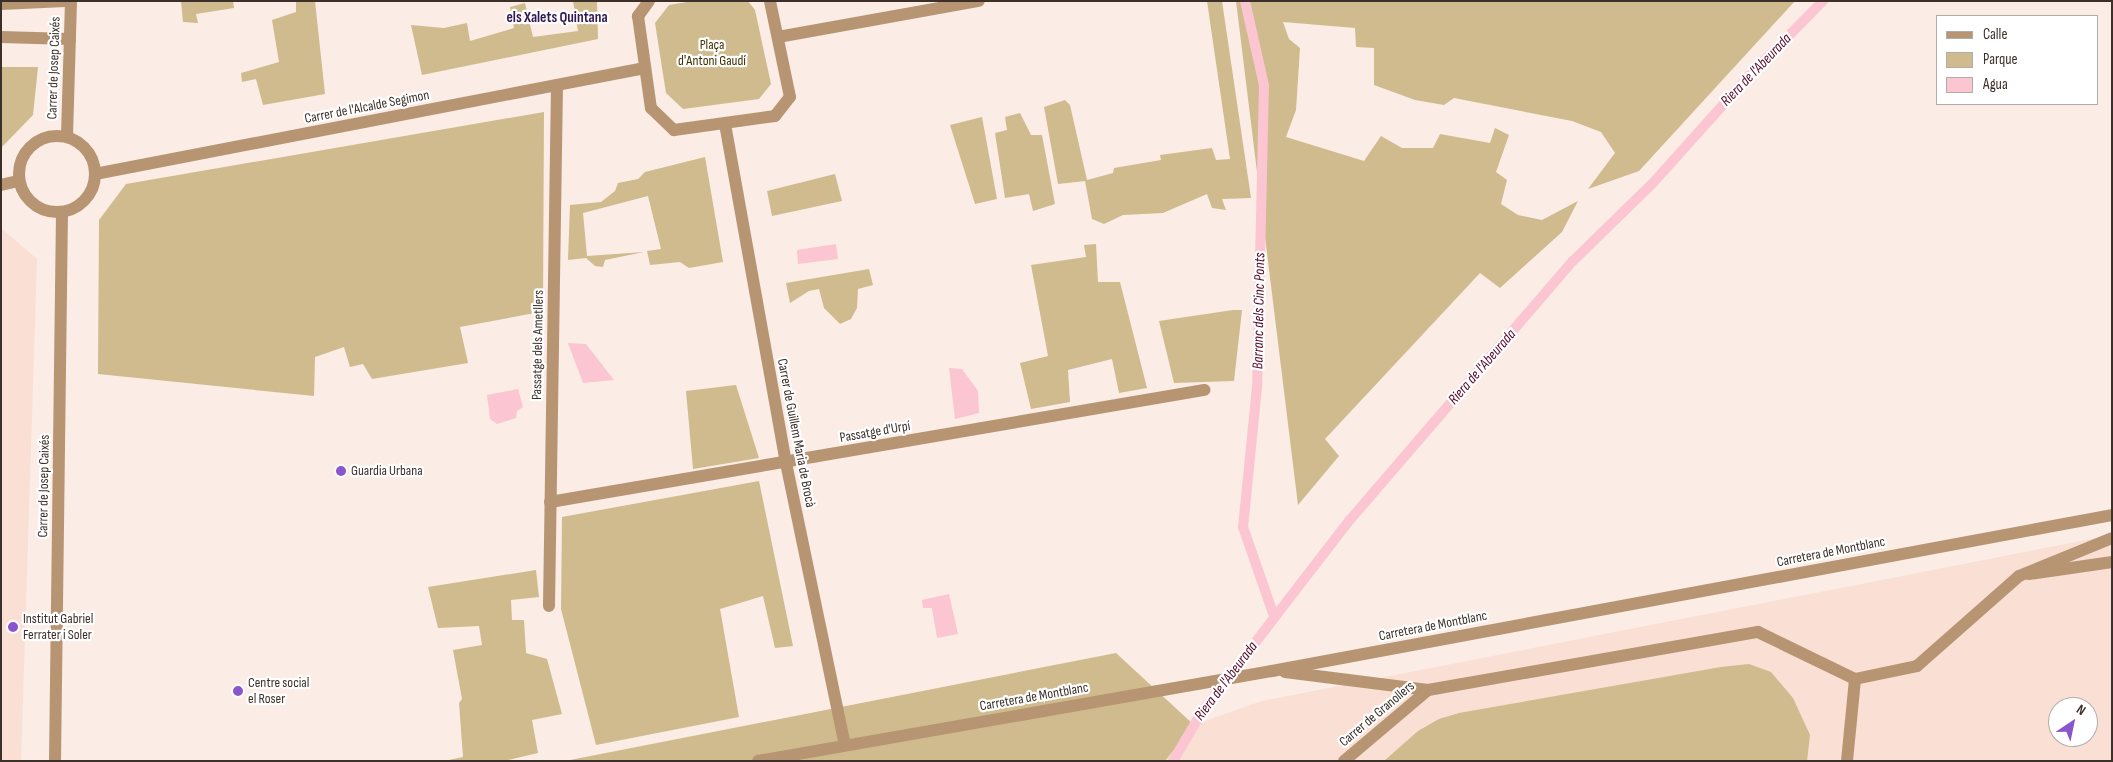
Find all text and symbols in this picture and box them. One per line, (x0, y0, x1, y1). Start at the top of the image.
district label: els Xalets Quintana (506, 9, 608, 27)
legend (1936, 15, 2098, 105)
street label: Carrer de Josep Caixés (44, 16, 64, 120)
text: Calle (1983, 25, 2007, 44)
water label: Riera de l'Abeurada (1717, 30, 1795, 110)
park label: Plaça d'Antoni Gaudí (678, 37, 746, 70)
text: Parque (1983, 50, 2018, 69)
text: Agua (1983, 75, 2008, 94)
street label: Carrer de l'Alcalde Segimon (303, 87, 431, 127)
water label: Barranc dels Cinc Ponts (1249, 253, 1269, 369)
street label: Passatge dels Ametllers (529, 290, 547, 400)
water label: Riera de l'Abeurada (1444, 326, 1520, 408)
street label: Carrer de Guillem Maria de Brocà (773, 357, 819, 509)
street label: Passatge d'Urpí (838, 418, 912, 446)
street label: Carrer de Josep Caixés (35, 434, 53, 538)
place label: Guardia Urbana (351, 463, 423, 479)
marker: Guardia Urbana (335, 465, 347, 477)
street label: Carretera de Montblanc (1775, 533, 1887, 571)
street label: Carretera de Montblanc (1377, 607, 1489, 645)
place label: Institut Gabriel Ferrater i Soler (23, 611, 93, 644)
marker: Institut Gabriel Ferrater i Soler (7, 621, 19, 633)
water label: Riera de l'Abeurada (1191, 638, 1261, 724)
place label: Centre social el Roser (248, 675, 309, 708)
street label: Carrer de Granollers (1336, 678, 1418, 750)
street label: Carretera de Montblanc (978, 679, 1090, 715)
marker: Centre social el Roser (232, 685, 244, 697)
north arrow (2048, 697, 2098, 747)
text: N (2073, 701, 2089, 719)

